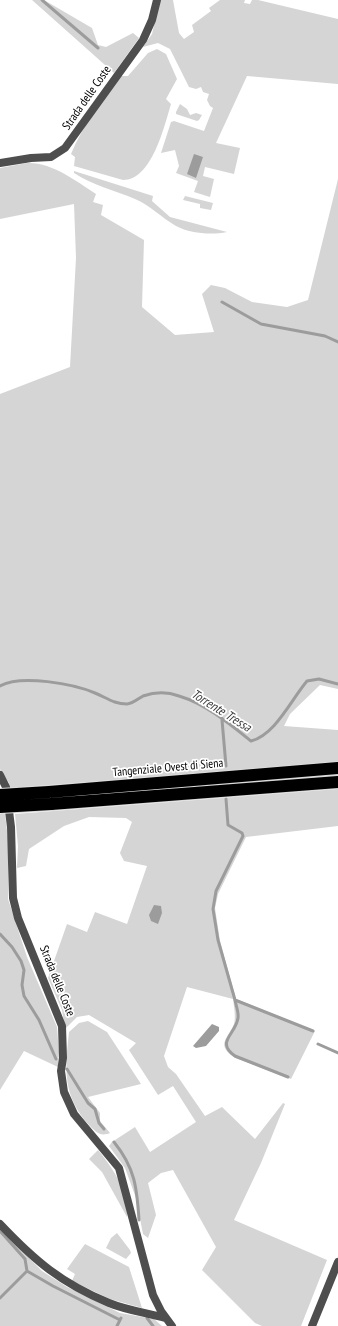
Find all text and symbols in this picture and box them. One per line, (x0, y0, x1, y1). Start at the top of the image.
street label: Strada delle Coste (60, 63, 114, 133)
water label: Torrente Tressa (188, 686, 254, 736)
street label: Tangenziale Ovest di Siena (112, 756, 224, 780)
street label: Strada delle Coste (36, 944, 78, 1018)

